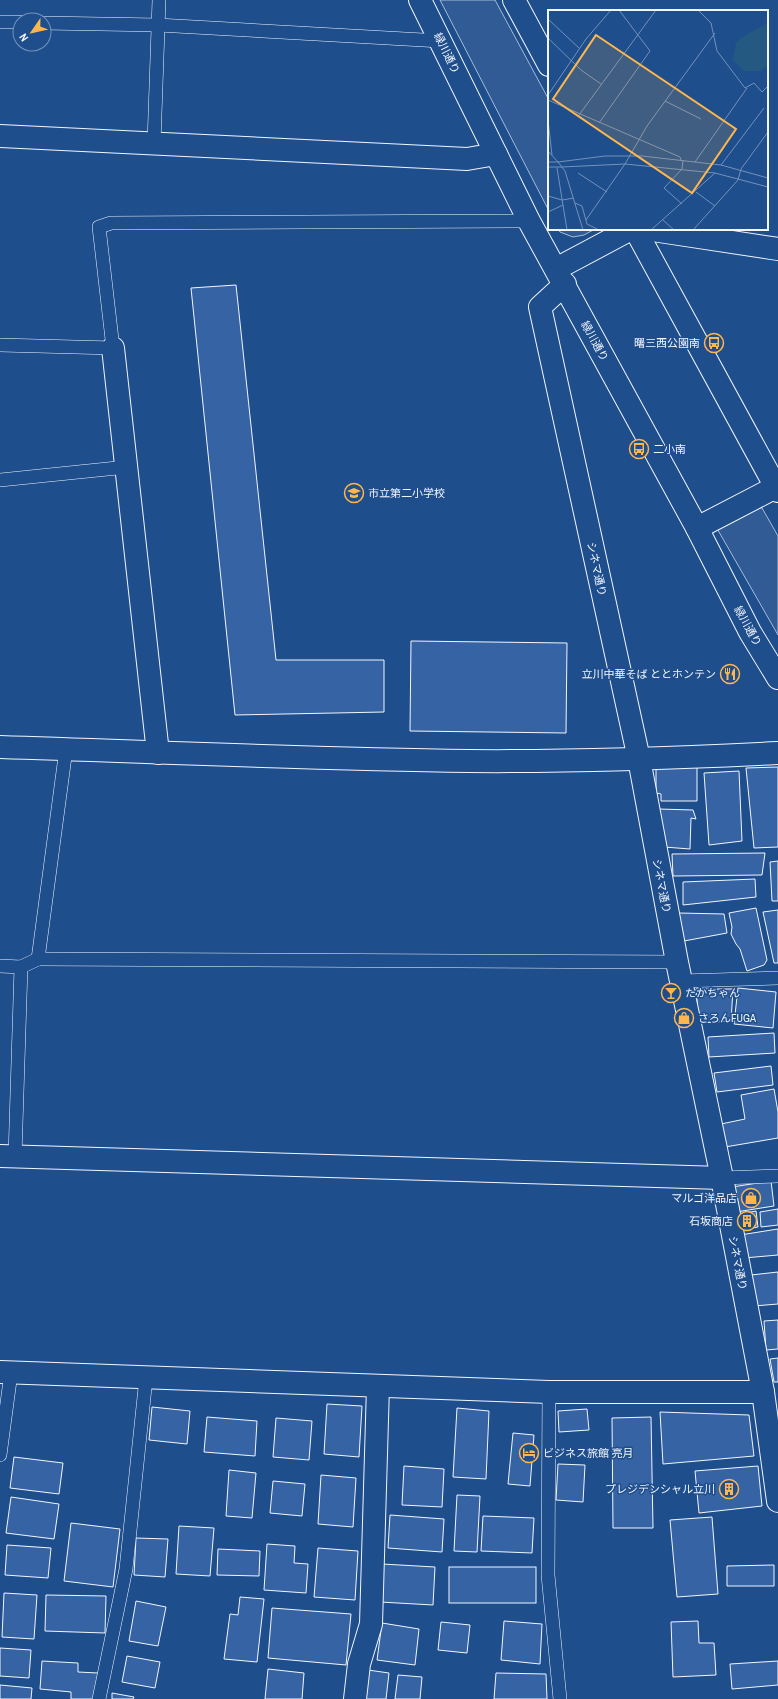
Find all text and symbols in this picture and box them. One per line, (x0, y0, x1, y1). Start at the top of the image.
inset map (548, 10, 768, 230)
north arrow (12, 12, 52, 52)
street label: 緑川通り (431, 30, 463, 76)
text: N (16, 31, 31, 44)
street label: 緑川通り (578, 318, 612, 364)
bus stop icon: 曙三西公園南 (703, 332, 725, 354)
place label: 曙三西公園南 (634, 336, 700, 350)
bus stop icon: 二小南 (628, 438, 650, 460)
place label: 二小南 (653, 442, 686, 456)
school or university icon: 市立第二小学校 (343, 482, 365, 504)
place label: 市立第二小学校 (368, 486, 445, 500)
street label: シネマ通り (584, 541, 610, 597)
street label: 緑川通り (731, 603, 765, 649)
restaurant icon: 立川中華そば ととホンテン (719, 663, 741, 685)
place label: 立川中華そば ととホンテン (581, 667, 716, 681)
street label: シネマ通り (650, 858, 674, 914)
bar icon: たかちゃん (660, 982, 682, 1004)
place label: たかちゃん (685, 986, 740, 1000)
shop icon: さろんFUGA (673, 1007, 695, 1029)
place label: さろんFUGA (698, 1011, 757, 1025)
shop icon: マルゴ洋品店 (740, 1187, 762, 1209)
place label: マルゴ洋品店 (671, 1191, 737, 1205)
building icon: 石坂商店 (736, 1210, 758, 1232)
place label: 石坂商店 (689, 1214, 733, 1228)
street label: シネマ通り (726, 1235, 750, 1291)
hotel icon: ビジネス旅館 亮月 (518, 1442, 540, 1464)
place label: ビジネス旅館 亮月 (543, 1446, 634, 1460)
building icon: プレジデンシャル立川 (718, 1478, 740, 1500)
place label: プレジデンシャル立川 (605, 1482, 715, 1496)

